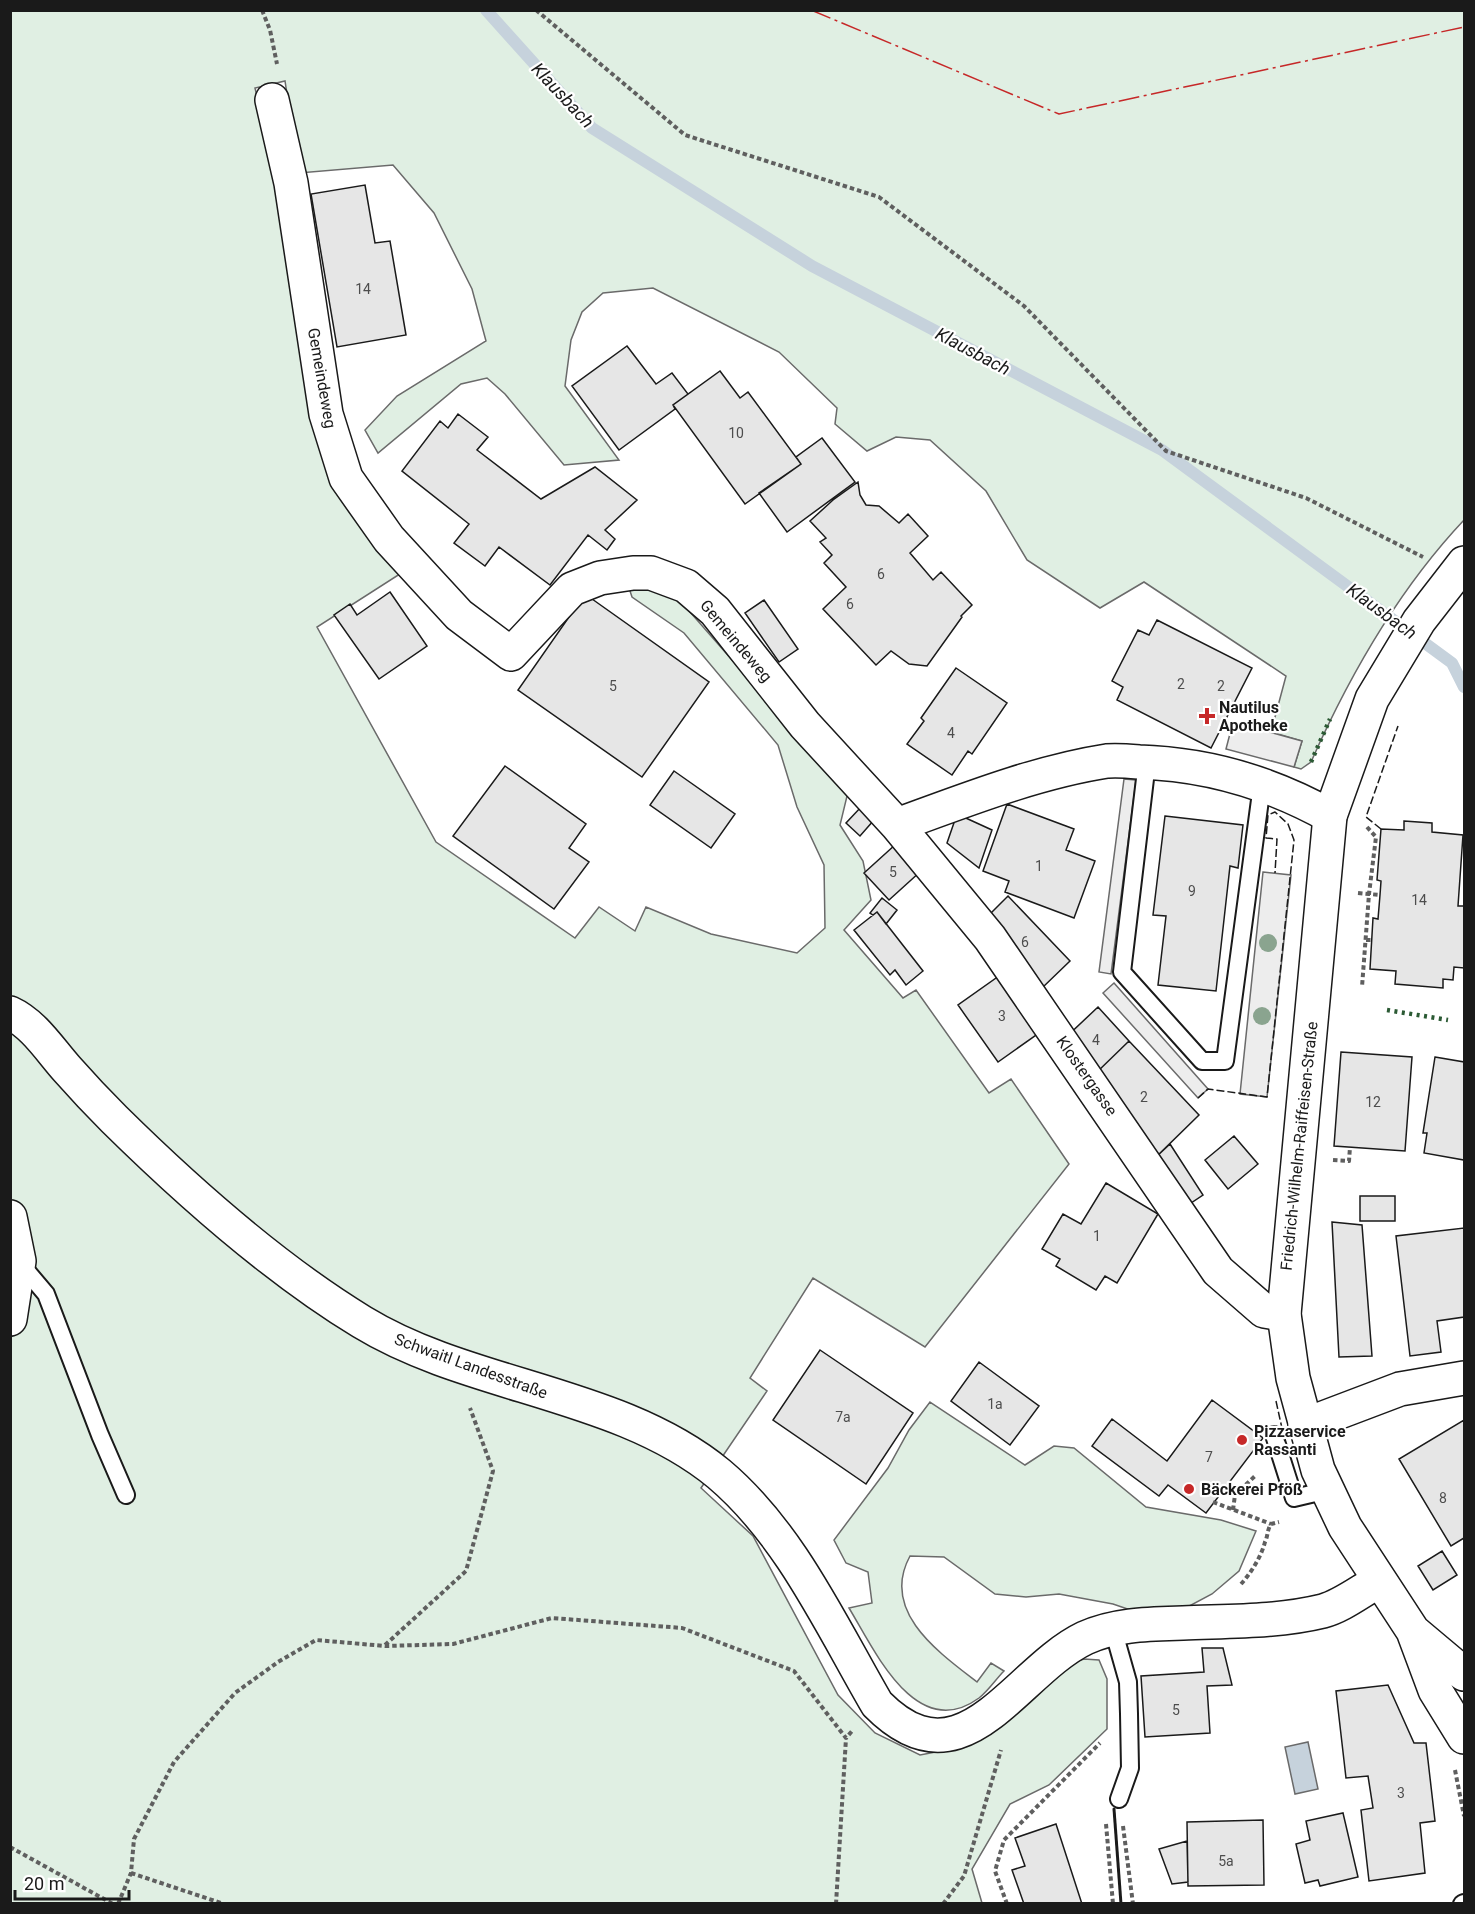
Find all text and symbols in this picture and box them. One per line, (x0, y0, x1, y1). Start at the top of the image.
water label: Klausbach (528, 58, 598, 132)
house number: 14 (355, 281, 371, 297)
water label: Klausbach (932, 323, 1014, 379)
street label: Gemeindeweg (304, 326, 340, 430)
house number: 10 (728, 425, 744, 441)
house number: 6 (877, 566, 885, 582)
water label: Klausbach (1343, 579, 1421, 643)
street label: Gemeindeweg (696, 596, 776, 686)
house number: 6 (846, 596, 854, 612)
house number: 2 (1177, 676, 1185, 692)
house number: 5 (609, 678, 617, 694)
house number: 2 (1217, 678, 1225, 694)
place label: Nautilus Apotheke (1219, 698, 1288, 735)
marker: Nautilus Apotheke (1200, 709, 1214, 723)
house number: 4 (947, 725, 955, 741)
house number: 1 (1035, 858, 1043, 874)
house number: 5 (889, 864, 897, 880)
house number: 9 (1188, 883, 1196, 899)
house number: 14 (1411, 892, 1427, 908)
house number: 6 (1021, 934, 1029, 950)
house number: 3 (998, 1008, 1006, 1024)
street label: Friedrich-Wilhelm-Raiffeisen-Straße (1276, 1021, 1322, 1271)
street label: Klostergasse (1053, 1032, 1121, 1120)
house number: 4 (1092, 1032, 1100, 1048)
house number: 2 (1140, 1089, 1148, 1105)
house number: 12 (1365, 1094, 1381, 1110)
house number: 1 (1093, 1228, 1101, 1244)
street label: Schwaitl Landesstraße (392, 1329, 550, 1403)
house number: 1a (987, 1396, 1003, 1412)
house number: 7a (835, 1409, 851, 1425)
place label: Pizzaservice Rassanti (1254, 1422, 1346, 1459)
marker: Pizzaservice Rassanti (1235, 1433, 1249, 1447)
house number: 7 (1205, 1449, 1213, 1465)
place label: Bäckerei Pföß (1201, 1480, 1303, 1499)
marker: Bäckerei Pföß (1182, 1482, 1196, 1496)
house number: 8 (1439, 1490, 1447, 1506)
house number: 5 (1172, 1702, 1180, 1718)
house number: 3 (1397, 1785, 1405, 1801)
house number: 5a (1218, 1853, 1234, 1869)
scale bar (15, 1863, 129, 1901)
text: 20 m (24, 1873, 64, 1894)

